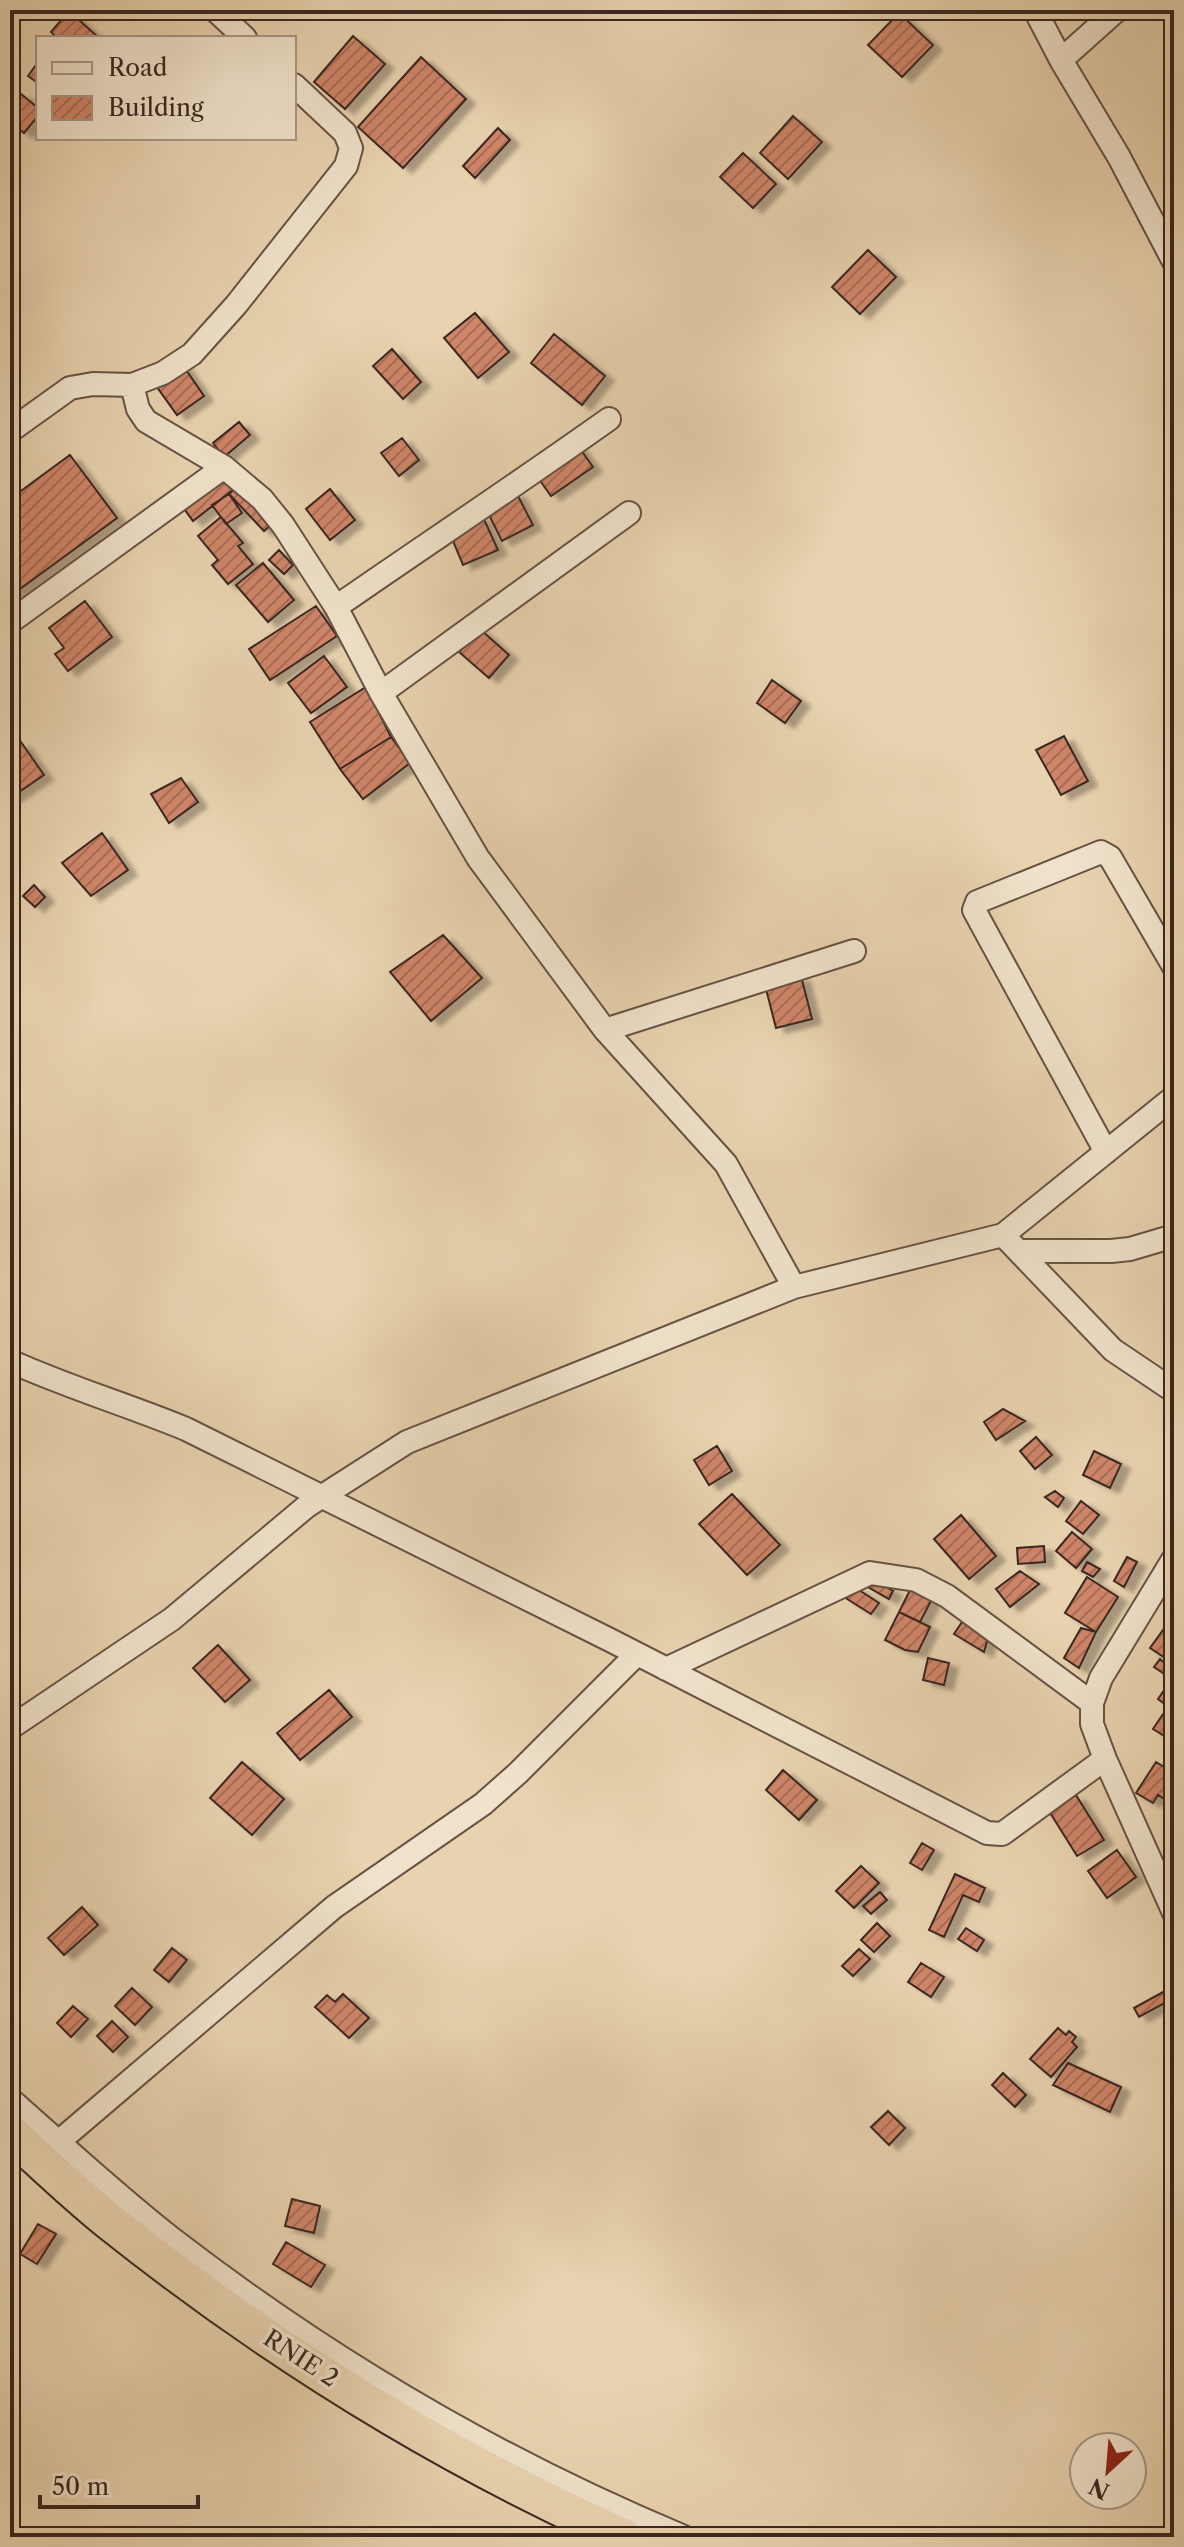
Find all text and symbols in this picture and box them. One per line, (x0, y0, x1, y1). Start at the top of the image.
legend (36, 36, 296, 140)
text: Road (108, 53, 168, 82)
text: Building (108, 93, 204, 122)
street label: RNIE 2 (258, 2323, 344, 2393)
north arrow (1068, 2431, 1148, 2511)
scale bar (40, 2459, 198, 2509)
text: 50 m (52, 2472, 109, 2501)
text: N (1085, 2472, 1114, 2505)

